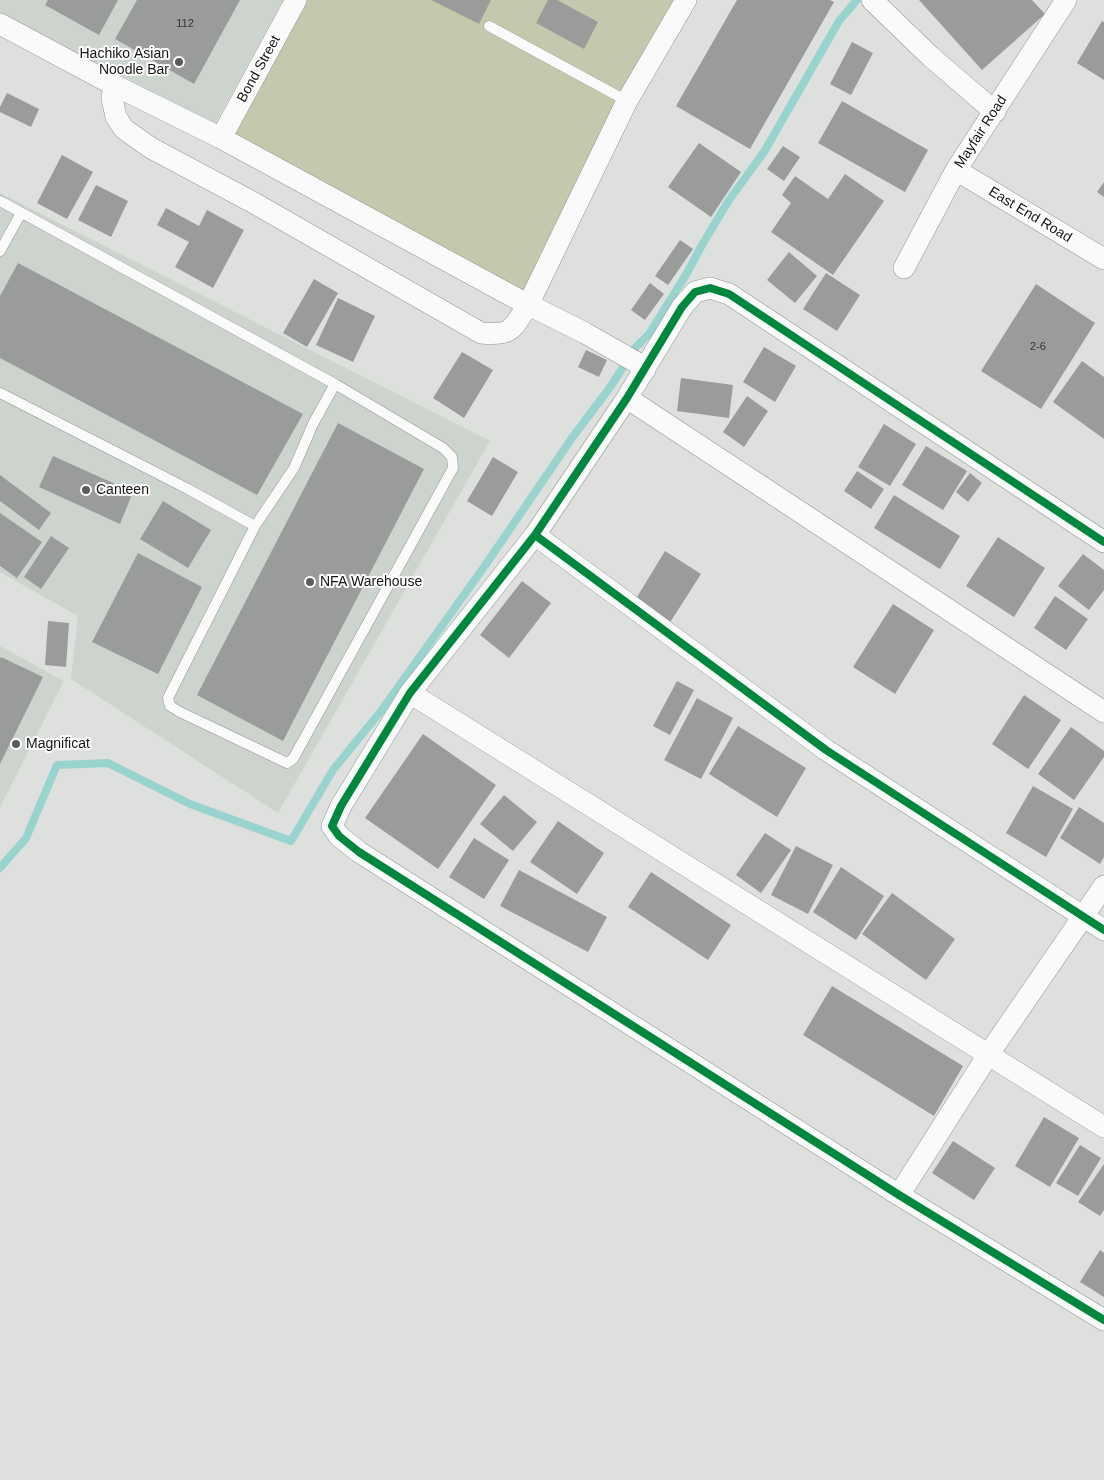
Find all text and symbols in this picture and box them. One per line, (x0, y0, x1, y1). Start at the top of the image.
house number: 112 (176, 17, 194, 31)
street label: Bond Street (234, 33, 284, 105)
place label: Hachiko Asian Noodle Bar (80, 46, 169, 78)
marker: Hachiko Asian Noodle Bar (173, 56, 185, 68)
street label: Mayfair Road (951, 93, 1011, 171)
street label: East End Road (985, 184, 1075, 246)
house number: 2-6 (1030, 340, 1046, 354)
place label: Canteen (96, 482, 149, 498)
marker: Canteen (80, 484, 92, 496)
place label: NFA Warehouse (320, 574, 422, 590)
marker: NFA Warehouse (304, 576, 316, 588)
place label: Magnificat (26, 736, 90, 752)
marker: Magnificat (10, 738, 22, 750)

